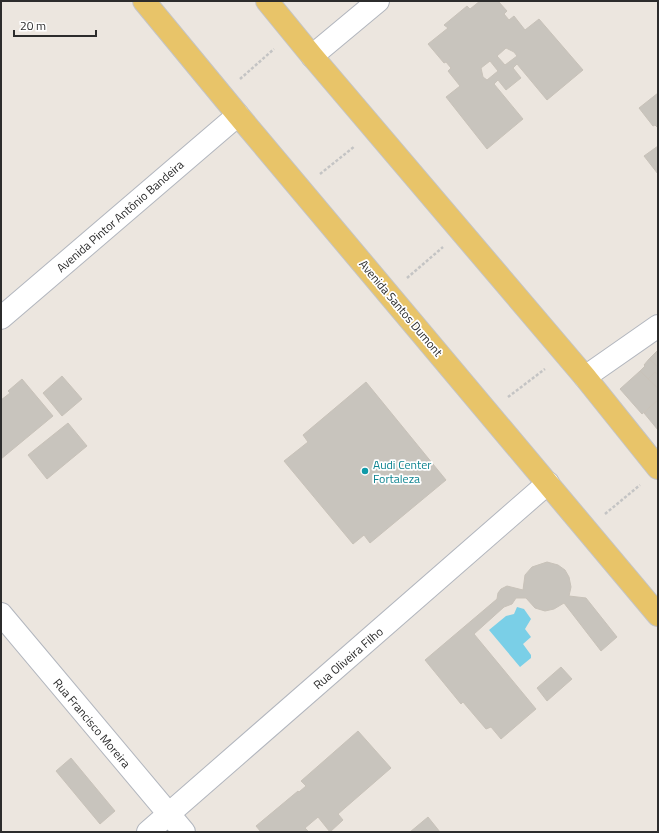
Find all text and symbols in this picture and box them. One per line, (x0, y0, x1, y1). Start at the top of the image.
scale bar (14, 12, 96, 38)
text: 20 m (20, 16, 46, 35)
street label: Avenida Pintor Antônio Bandeira (52, 155, 188, 277)
street label: Avenida Santos Dumont (355, 255, 448, 361)
place label: Audi Center Fortaleza (373, 455, 431, 488)
marker: Audi Center Fortaleza (360, 466, 370, 476)
street label: Rua Oliveira Filho (309, 622, 387, 694)
street label: Rua Francisco Moreira (49, 674, 135, 772)

